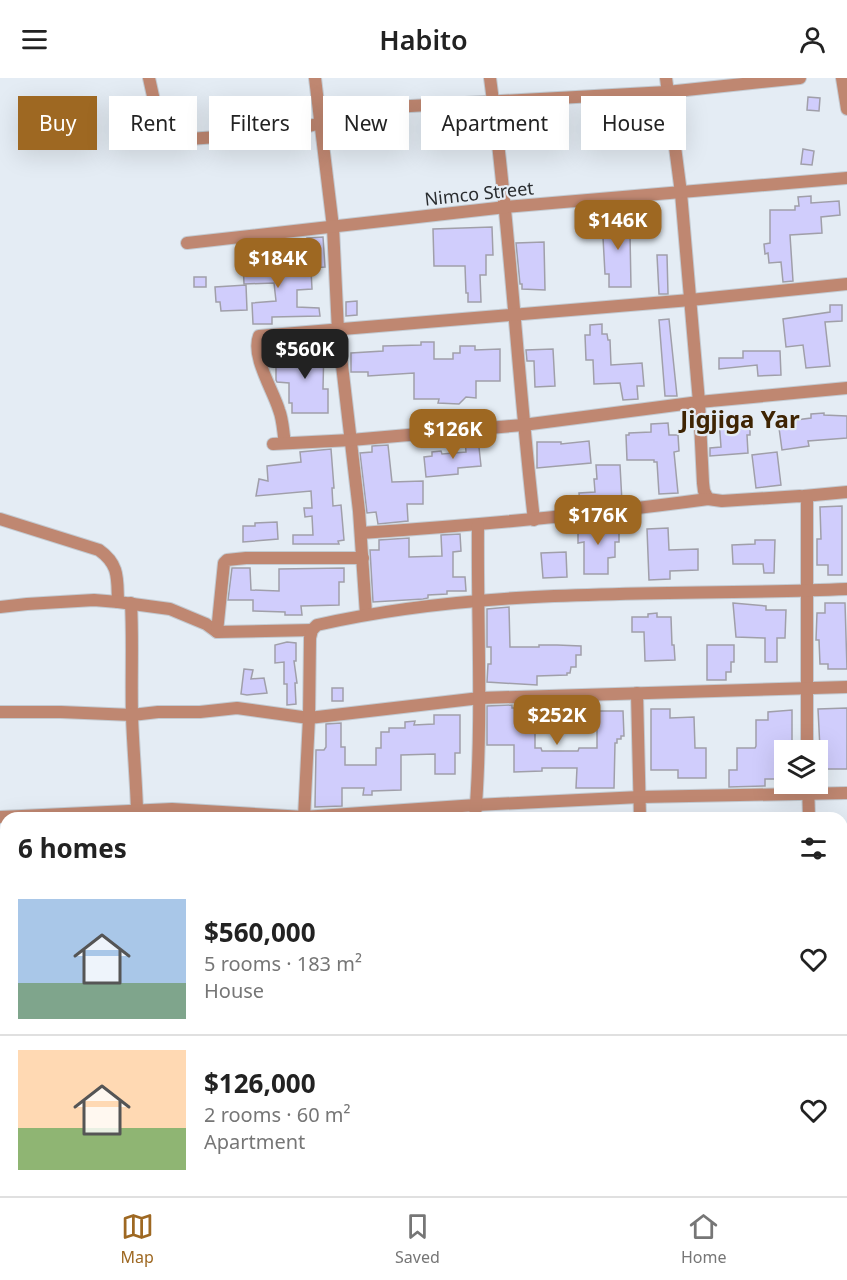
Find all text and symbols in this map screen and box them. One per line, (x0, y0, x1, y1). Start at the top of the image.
text: Habito (379, 21, 468, 58)
icon: menu (18, 23, 51, 56)
icon: person (796, 23, 829, 56)
chip: Buy (18, 96, 97, 150)
chip: Rent (109, 96, 197, 150)
chip: Filters (209, 96, 311, 150)
chip: New (323, 96, 409, 150)
chip: Apartment (421, 96, 569, 150)
chip: House (581, 96, 686, 150)
street label: Nimco Street (423, 175, 535, 211)
pin: $146K (576, 200, 660, 251)
text: $146K (588, 206, 648, 233)
pin: $184K (236, 238, 320, 289)
text: $184K (248, 244, 308, 271)
pin: $560K (263, 329, 347, 380)
text: $560K (275, 335, 335, 362)
district label: Jigjiga Yar (678, 402, 800, 435)
pin: $126K (411, 409, 495, 460)
text: $126K (423, 415, 483, 442)
pin: $176K (556, 495, 640, 546)
text: $176K (568, 501, 628, 528)
pin: $252K (515, 695, 599, 746)
text: $252K (527, 701, 587, 728)
map controls (774, 740, 828, 794)
button: layers (774, 740, 828, 794)
text: 6 homes (18, 830, 127, 866)
icon: filters (797, 832, 830, 865)
text: $560,000 (204, 914, 316, 950)
icon: home (66, 923, 138, 995)
icon: heart (797, 943, 830, 976)
text: 5 rooms · 183 m² (204, 950, 362, 977)
text: House (204, 977, 264, 1004)
text: $126,000 (204, 1065, 316, 1101)
icon: home (66, 1074, 138, 1146)
icon: heart (797, 1094, 830, 1127)
text: 2 rooms · 60 m² (204, 1101, 351, 1128)
text: Apartment (204, 1128, 305, 1155)
tab: Map (121, 1210, 154, 1268)
tab: Saved (395, 1210, 440, 1268)
tab: Home (681, 1210, 726, 1268)

